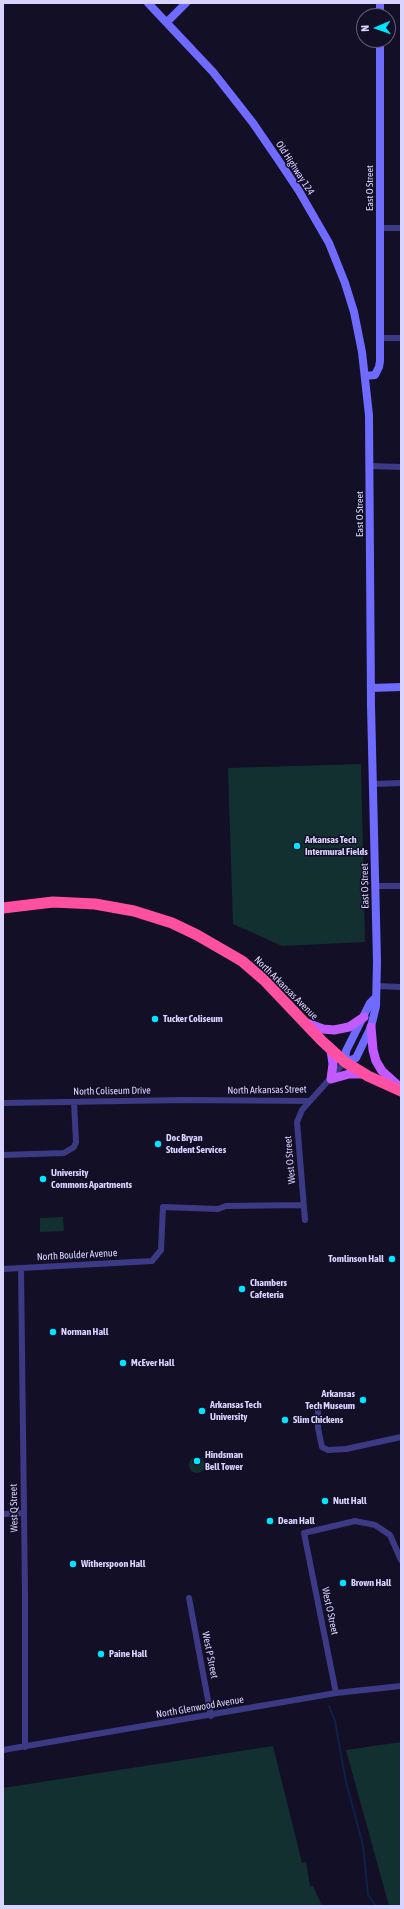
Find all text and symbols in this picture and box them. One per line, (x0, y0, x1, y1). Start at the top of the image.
north arrow (356, 8, 396, 48)
text: N (359, 25, 371, 32)
street label: Old Highway 124 (273, 139, 317, 197)
street label: East O Street (364, 165, 376, 211)
street label: East O Street (354, 491, 366, 537)
place label: Arkansas Tech Intermural Fields (305, 834, 368, 858)
marker: Arkansas Tech Intermural Fields (292, 841, 302, 851)
street label: East O Street (359, 863, 371, 909)
street label: North Arkansas Avenue (252, 954, 320, 1022)
place label: Tucker Coliseum (163, 1013, 223, 1025)
marker: Tucker Coliseum (150, 1014, 160, 1024)
street label: North Arkansas Street (227, 1083, 307, 1097)
street label: North Coliseum Drive (73, 1084, 151, 1098)
place label: Doc Bryan Student Services (166, 1132, 226, 1156)
street label: West O Street (282, 1135, 298, 1185)
marker: Doc Bryan Student Services (153, 1139, 163, 1149)
place label: University Commons Apartments (51, 1167, 132, 1190)
marker: University Commons Apartments (38, 1174, 48, 1184)
street label: North Boulder Avenue (36, 1247, 118, 1263)
place label: Tomlinson Hall (328, 1253, 384, 1265)
marker: Tomlinson Hall (387, 1254, 397, 1264)
place label: Chambers Cafeteria (250, 1277, 287, 1300)
marker: Chambers Cafeteria (237, 1284, 247, 1294)
place label: Norman Hall (61, 1326, 108, 1338)
marker: Norman Hall (48, 1327, 58, 1337)
place label: McEver Hall (131, 1357, 174, 1369)
marker: McEver Hall (118, 1358, 128, 1368)
place label: Arkansas Tech Museum (305, 1388, 355, 1412)
marker: Arkansas Tech Museum (358, 1395, 368, 1405)
place label: Arkansas Tech University (210, 1399, 262, 1422)
marker: Arkansas Tech University (197, 1406, 207, 1416)
place label: Slim Chickens (293, 1414, 343, 1426)
marker: Slim Chickens (280, 1415, 290, 1425)
place label: Hindsman Bell Tower (205, 1449, 243, 1472)
marker: Hindsman Bell Tower (192, 1456, 202, 1466)
street label: West Q Street (8, 1484, 20, 1532)
place label: Nutt Hall (333, 1495, 367, 1507)
marker: Nutt Hall (320, 1496, 330, 1506)
place label: Dean Hall (278, 1515, 315, 1527)
marker: Dean Hall (265, 1516, 275, 1526)
place label: Witherspoon Hall (81, 1558, 145, 1570)
marker: Witherspoon Hall (68, 1559, 78, 1569)
place label: Brown Hall (351, 1577, 391, 1589)
marker: Brown Hall (338, 1578, 348, 1588)
street label: West O Street (319, 1586, 341, 1636)
street label: West P Street (200, 1631, 220, 1679)
place label: Paine Hall (109, 1648, 147, 1660)
marker: Paine Hall (96, 1649, 106, 1659)
street label: North Glenwood Avenue (155, 1693, 245, 1721)

